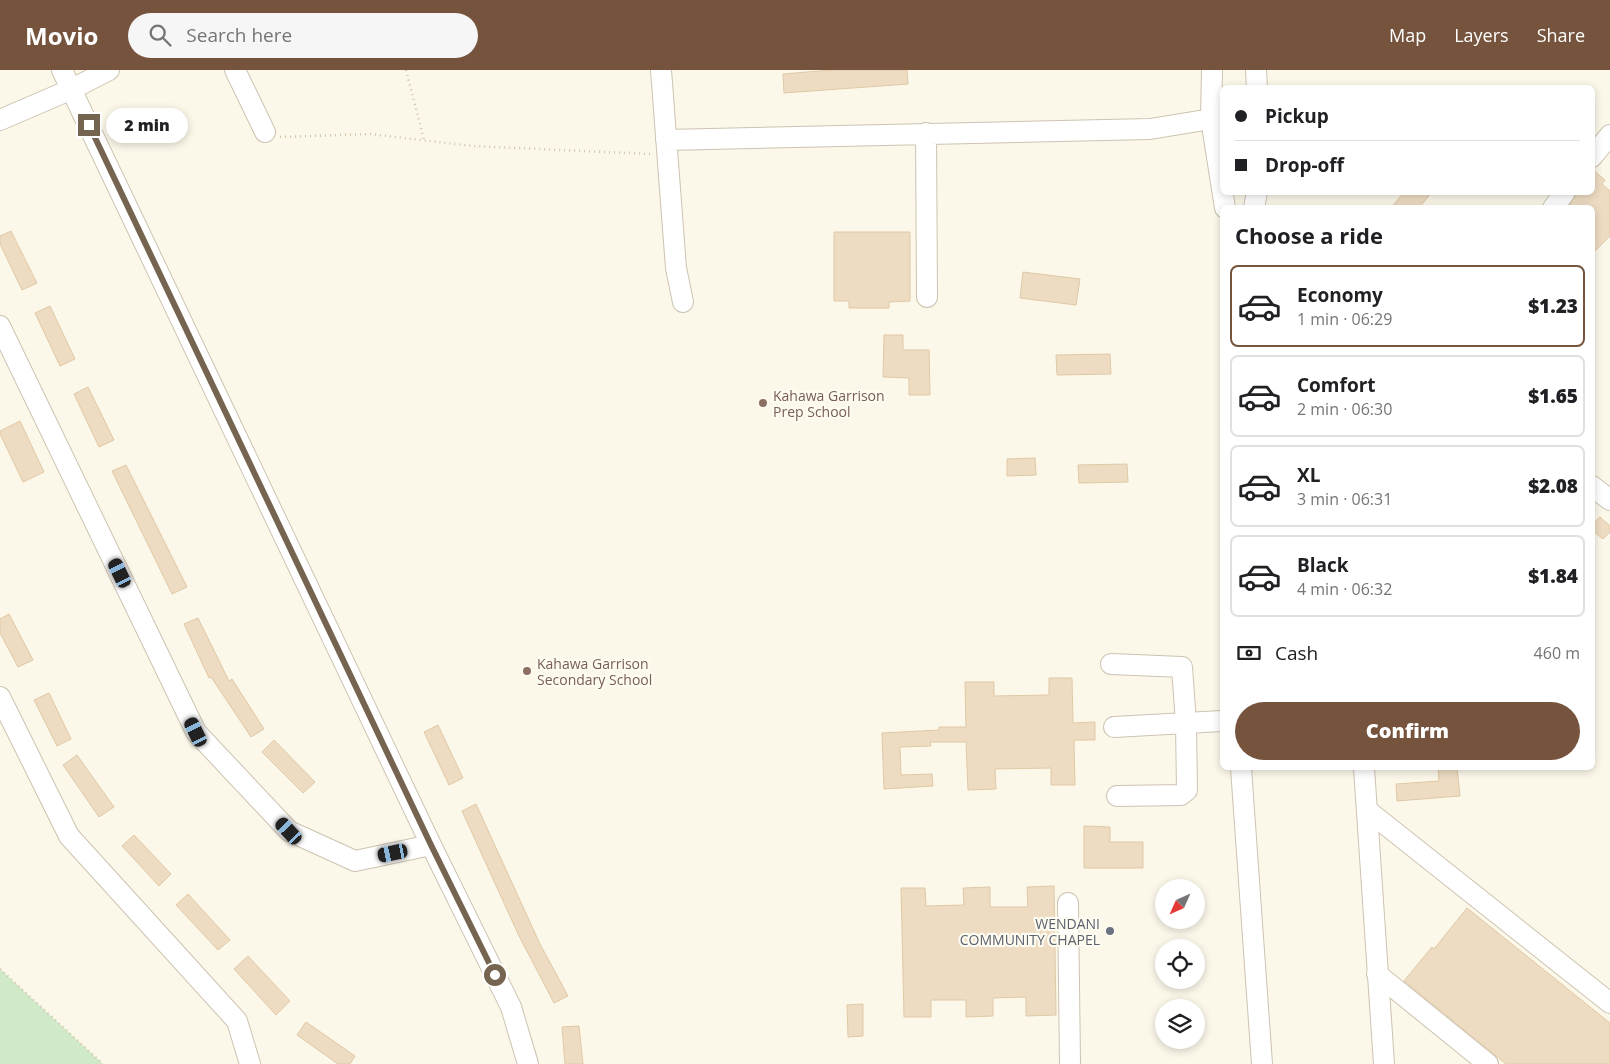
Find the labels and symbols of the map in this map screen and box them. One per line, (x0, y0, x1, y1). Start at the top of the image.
callout: 2 min (106, 108, 189, 142)
route end (78, 114, 100, 136)
place label: Kahawa Garrison Prep School (773, 386, 885, 421)
marker: Kahawa Garrison Prep School (757, 397, 769, 409)
car (106, 556, 133, 590)
place label: Kahawa Garrison Secondary School (537, 654, 652, 689)
marker: Kahawa Garrison Secondary School (521, 665, 533, 677)
car (182, 715, 209, 749)
car (273, 815, 304, 847)
car (376, 843, 409, 863)
north arrow (1155, 879, 1205, 929)
place label: WENDANI COMMUNITY CHAPEL (960, 914, 1100, 949)
marker: WENDANI COMMUNITY CHAPEL (1104, 925, 1116, 937)
route start (484, 964, 506, 986)

